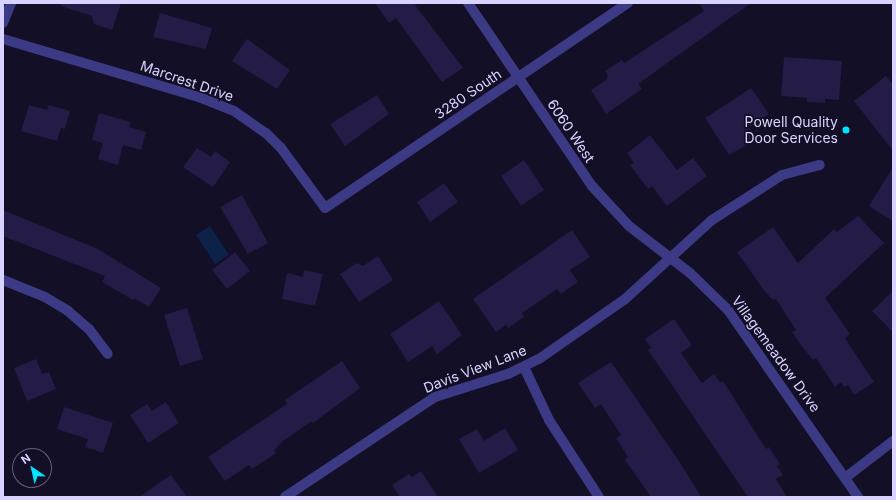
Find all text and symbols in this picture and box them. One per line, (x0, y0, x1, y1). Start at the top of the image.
street label: Marcrest Drive (138, 57, 236, 105)
street label: 3280 South (431, 65, 505, 123)
street label: 6060 West (544, 96, 598, 166)
place label: Powell Quality Door Services (744, 114, 838, 146)
marker: Powell Quality Door Services (841, 125, 851, 135)
street label: Villagemeadow Drive (728, 293, 824, 415)
street label: Davis View Lane (421, 342, 529, 396)
north arrow (12, 448, 52, 488)
text: N (18, 451, 33, 467)

